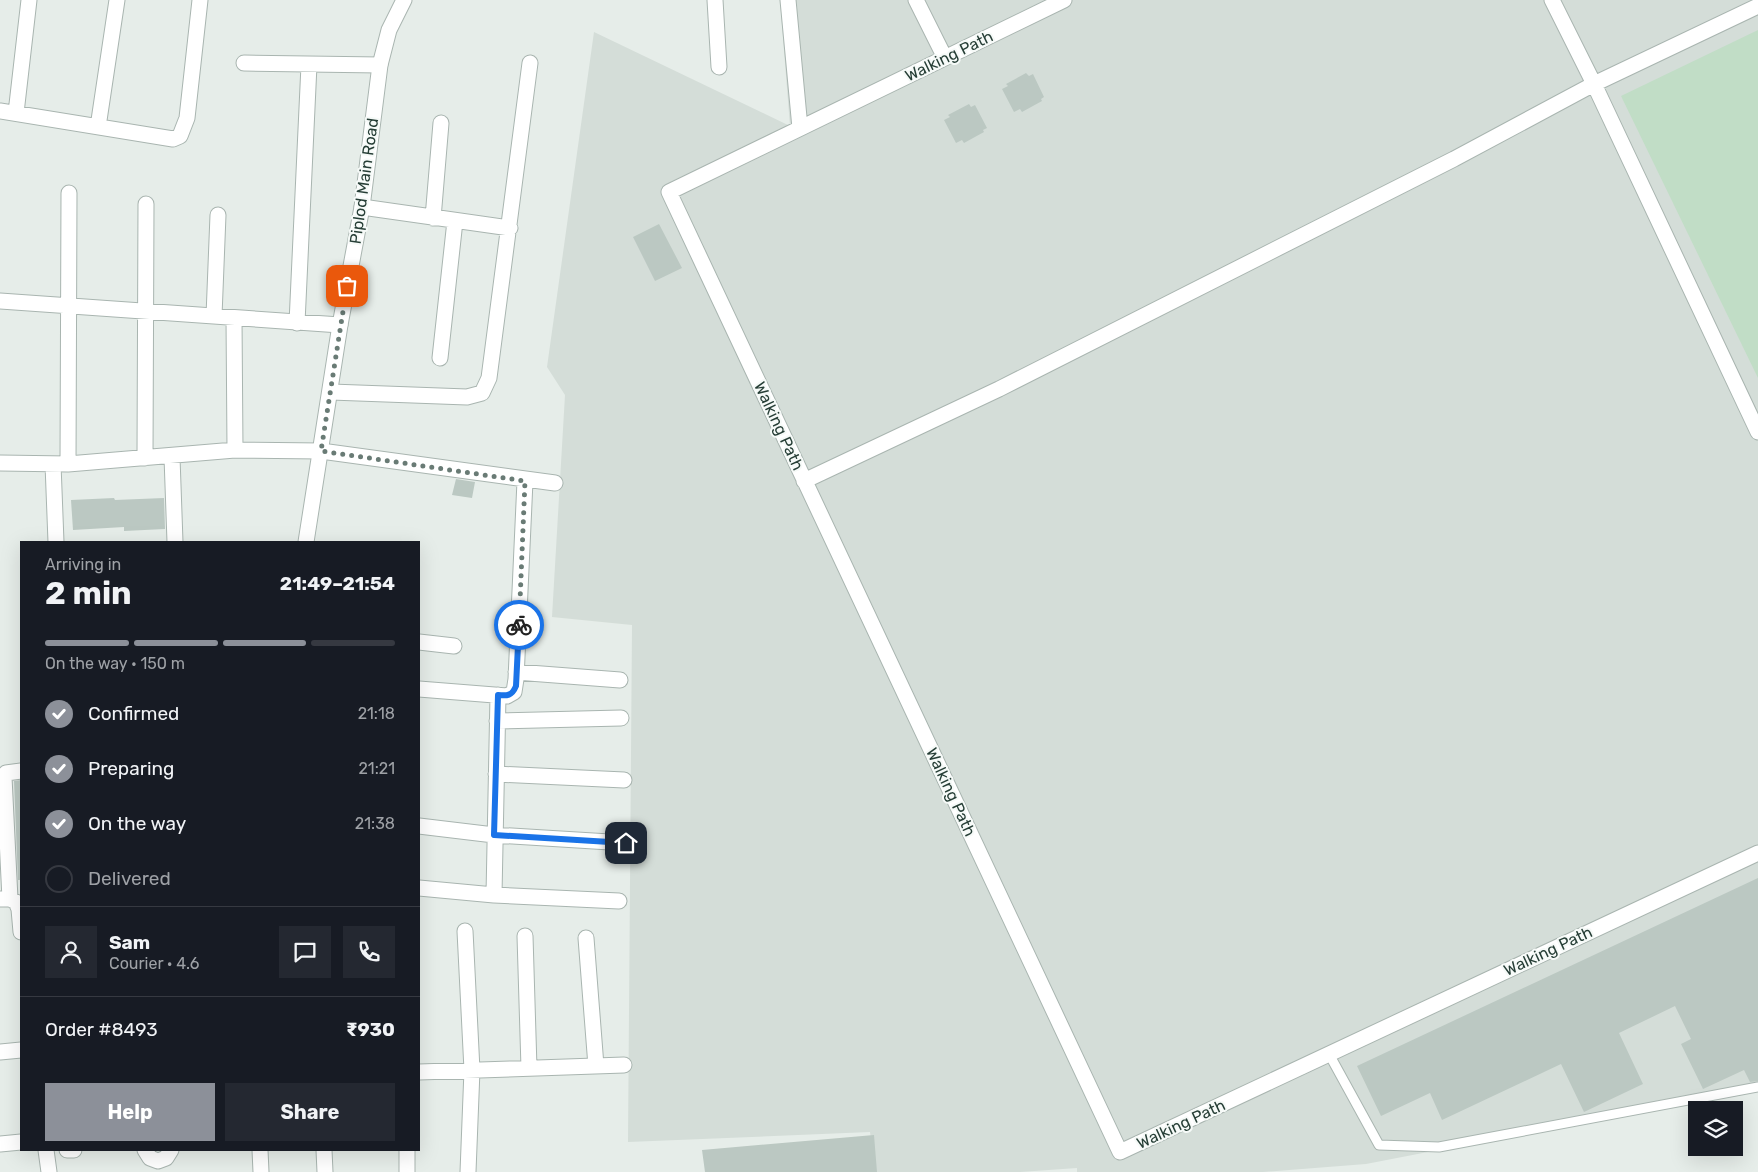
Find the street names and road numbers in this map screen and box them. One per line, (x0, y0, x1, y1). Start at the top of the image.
street label: Walking Path (902, 27, 996, 85)
street label: Piplod Main Road (346, 117, 382, 245)
street label: Walking Path (750, 379, 808, 473)
street label: Walking Path (922, 745, 980, 839)
street label: Walking Path (1501, 922, 1595, 980)
street label: Walking Path (1134, 1095, 1228, 1153)

